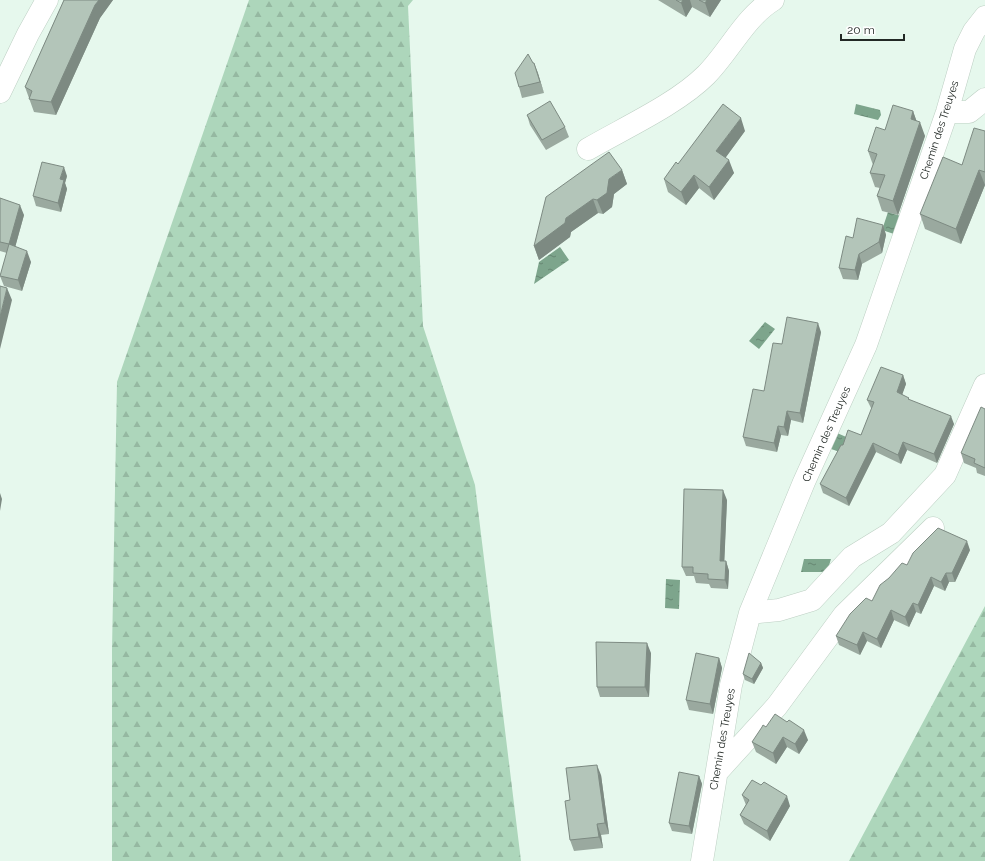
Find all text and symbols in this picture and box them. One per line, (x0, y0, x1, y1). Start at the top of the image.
scale bar (841, 16, 904, 42)
text: 20 m (847, 23, 875, 37)
street label: Chemin des Treuyes (917, 79, 962, 181)
street label: Chemin des Treuyes (800, 384, 853, 484)
street label: Chemin des Treuyes (707, 687, 738, 791)

